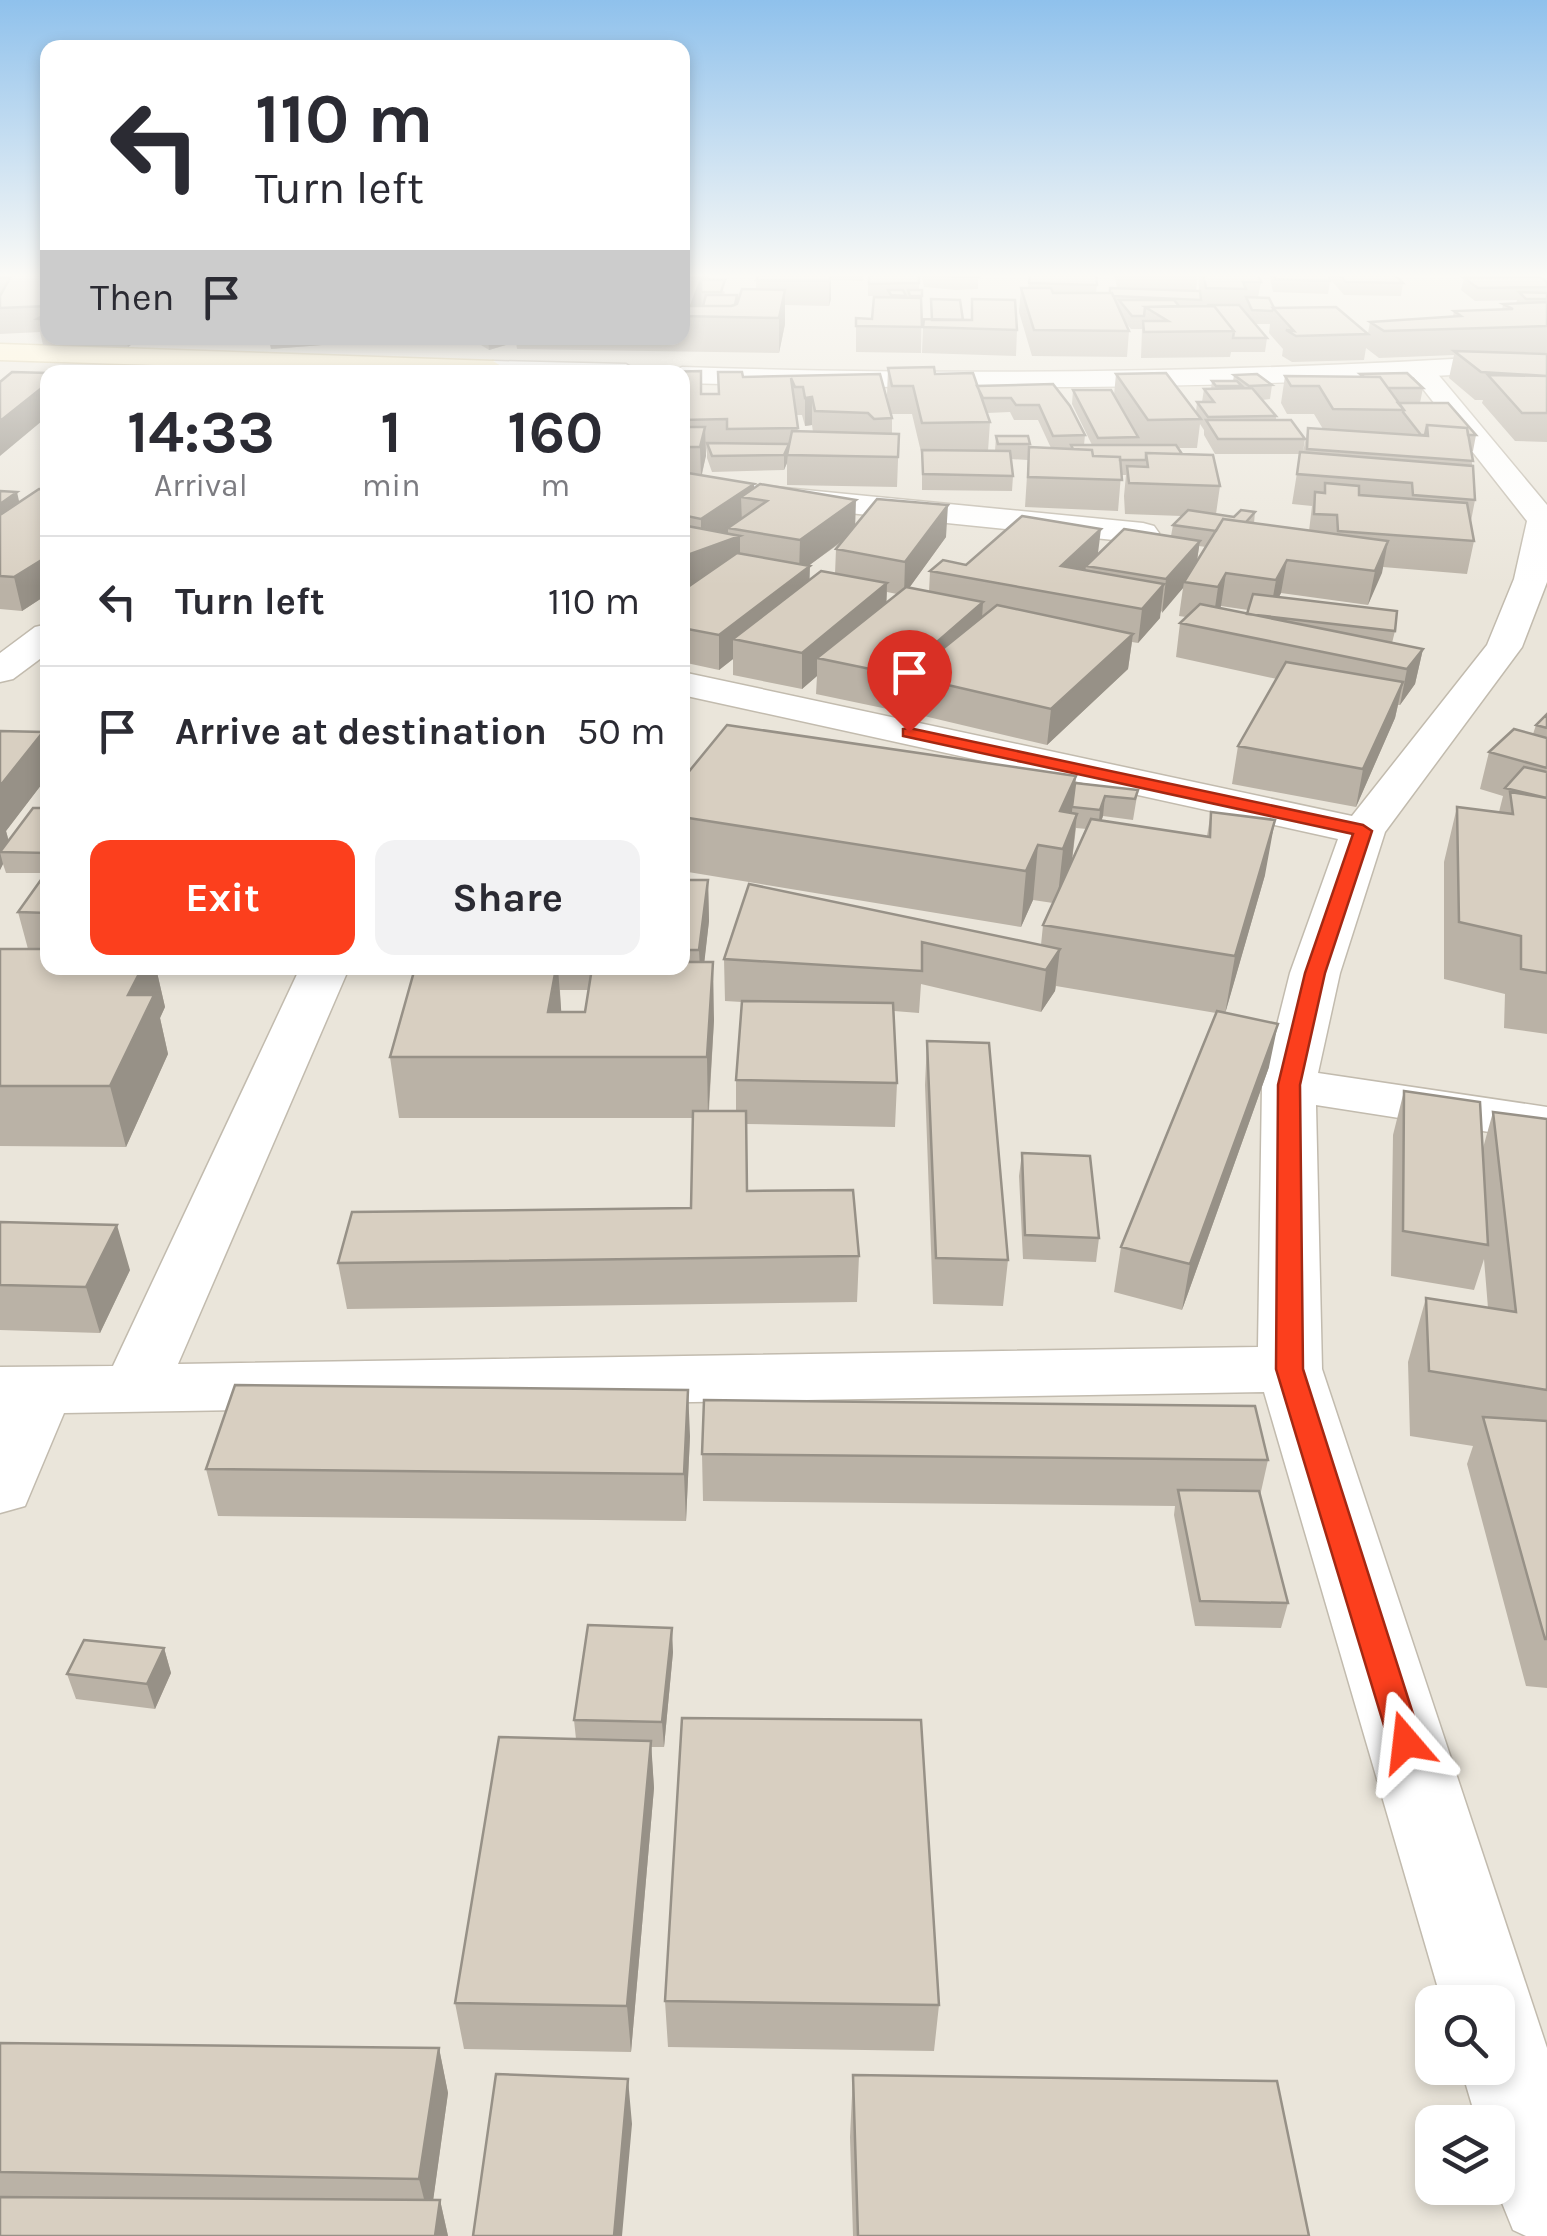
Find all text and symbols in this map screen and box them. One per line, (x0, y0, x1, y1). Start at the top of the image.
text: 110 m (255, 78, 433, 160)
icon: left (90, 80, 220, 210)
text: Turn left (255, 162, 424, 214)
icon: arrive (194, 270, 249, 325)
text: Then (90, 275, 174, 320)
text: 14:33 (127, 397, 275, 467)
text: 1 (380, 397, 402, 467)
text: 160 (507, 397, 603, 467)
text: Arrival (154, 467, 248, 504)
text: min (362, 467, 420, 504)
text: m (540, 467, 570, 504)
icon: left (90, 574, 145, 629)
text: Turn left (175, 579, 325, 624)
text: 110 m (548, 579, 640, 624)
pin (867, 630, 952, 733)
icon: arrive (882, 645, 937, 700)
icon: arrive (90, 704, 145, 759)
text: Arrive at destination (175, 709, 547, 754)
text: 50 m (577, 709, 665, 754)
button: Exit (90, 840, 355, 955)
button: Share (375, 840, 640, 955)
position arrow (1354, 1690, 1458, 1794)
map controls (1415, 1985, 1515, 2205)
button: search (1415, 1985, 1515, 2085)
button: layers (1415, 2105, 1515, 2205)

